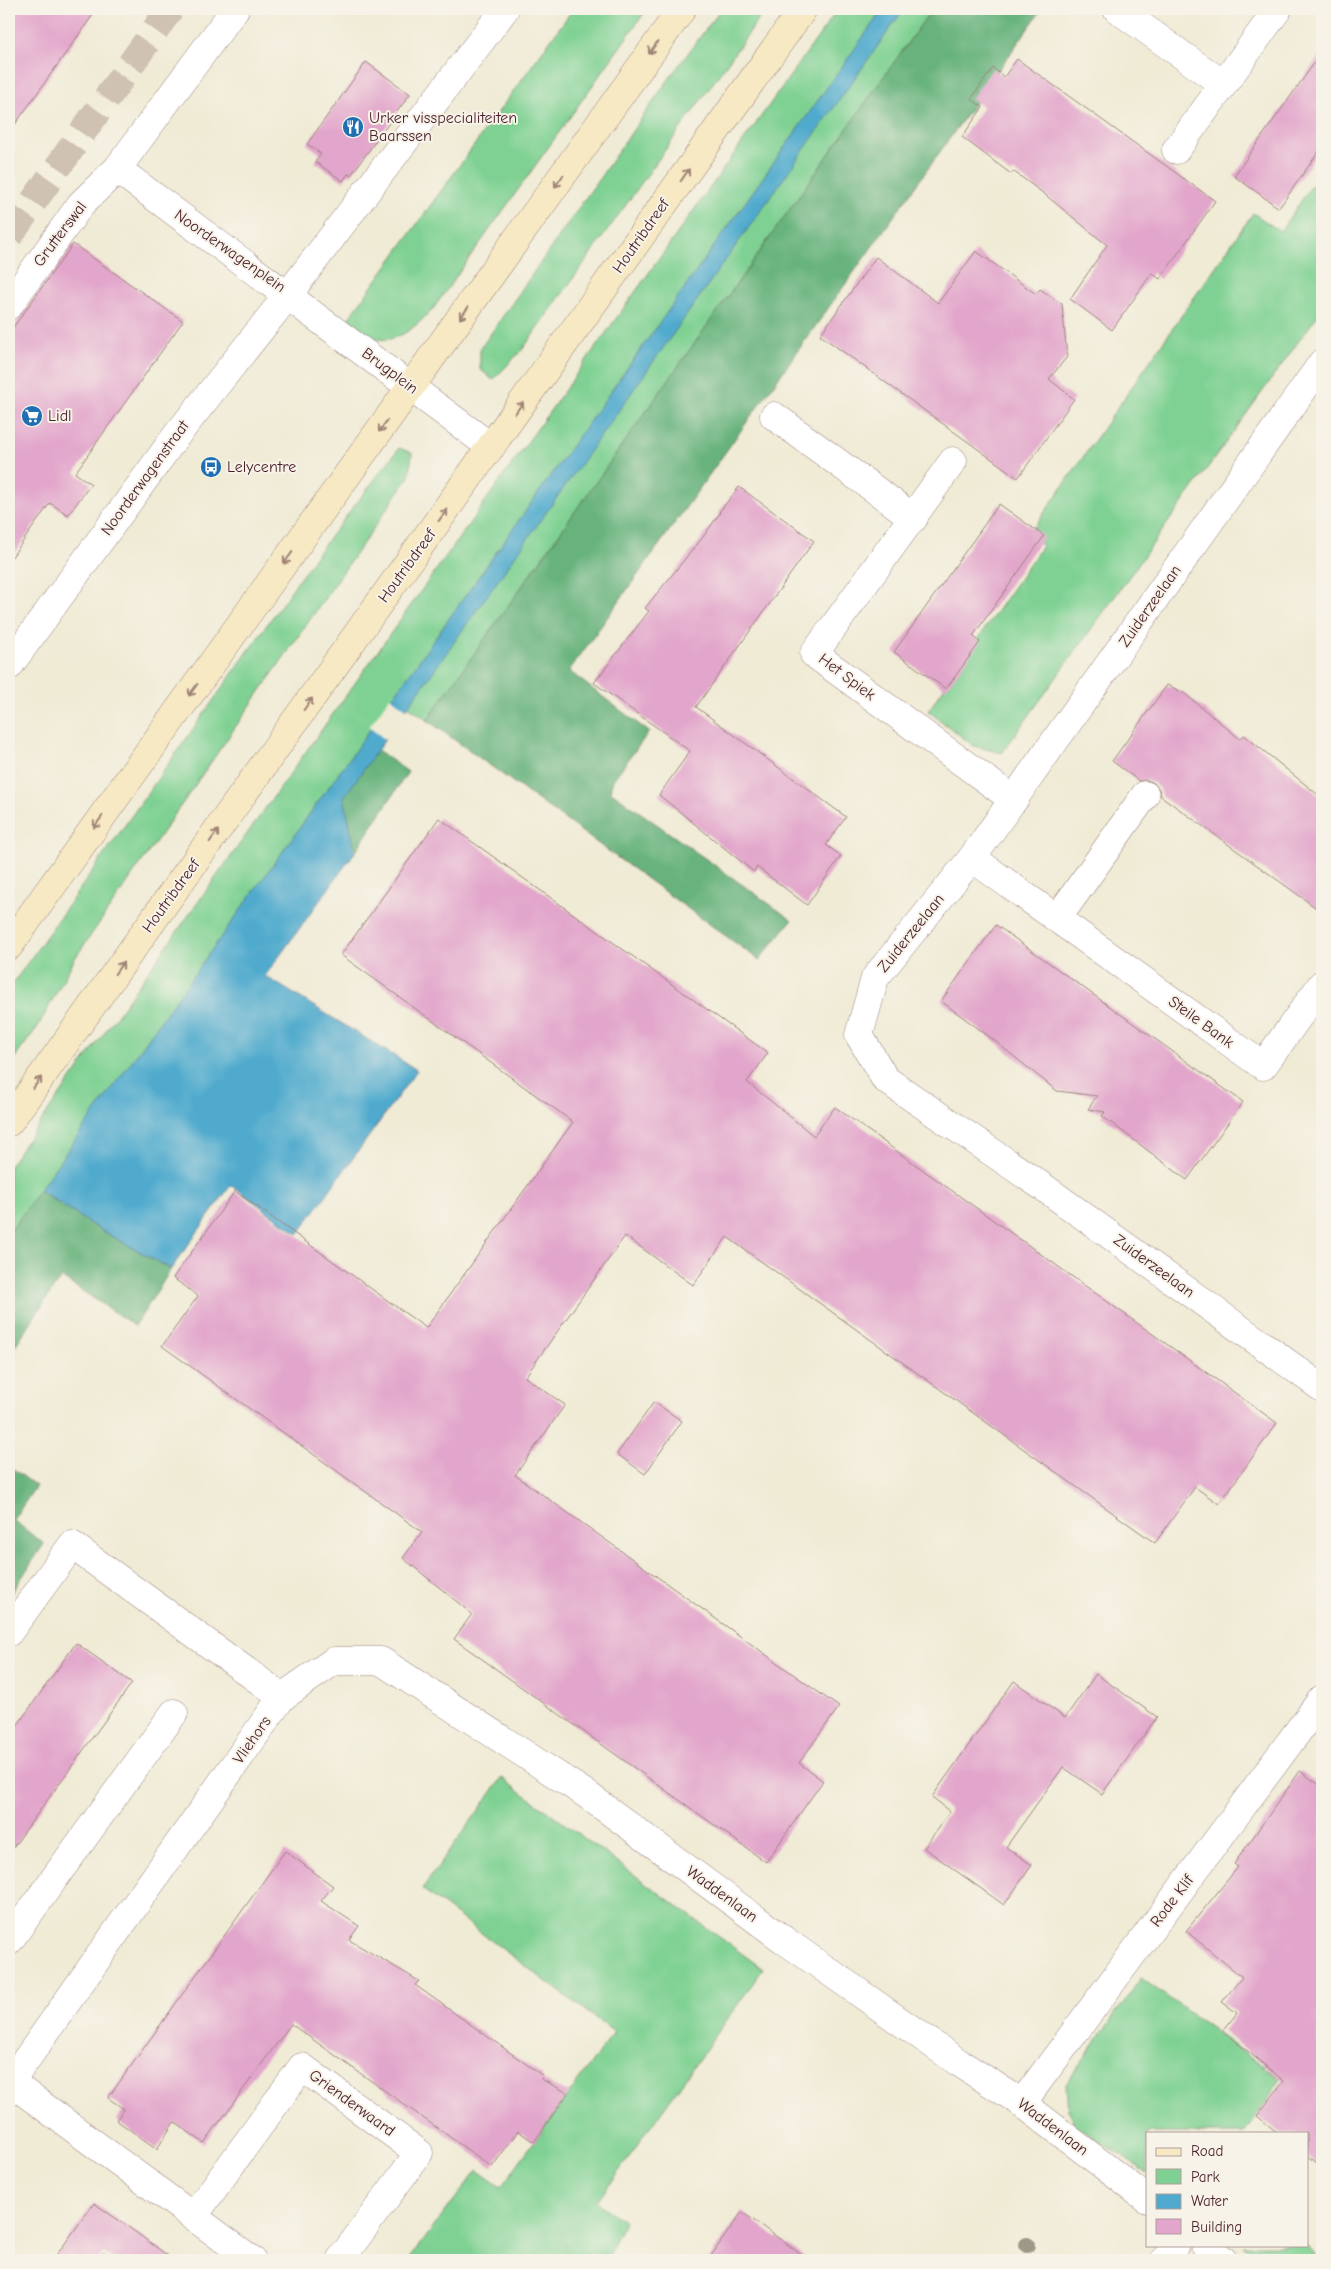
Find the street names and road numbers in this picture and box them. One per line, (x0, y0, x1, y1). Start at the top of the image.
street label: Houtribdreef (609, 194, 674, 277)
street label: Grutterswal (30, 198, 90, 270)
street label: Noorderwagenplein (171, 206, 289, 296)
street label: Brugplein (358, 344, 422, 398)
street label: Noorderwagenstraat (97, 417, 193, 539)
street label: Houtribdreef (374, 525, 441, 606)
street label: Zuiderzeelaan (1115, 562, 1185, 650)
street label: Het Spiek (815, 650, 879, 704)
street label: Houtribdreef (138, 855, 205, 936)
street label: Zuiderzeelaan (874, 890, 948, 976)
street label: Steile Bank (1165, 992, 1237, 1052)
street label: Zuiderzeelaan (1110, 1231, 1198, 1301)
street label: Vliehors (229, 1713, 275, 1767)
street label: Waddenlaan (683, 1862, 761, 1926)
street label: Rode Klif (1147, 1870, 1198, 1930)
street label: Grienderwaard (306, 2066, 398, 2140)
street label: Waddenlaan (1014, 2095, 1092, 2159)

